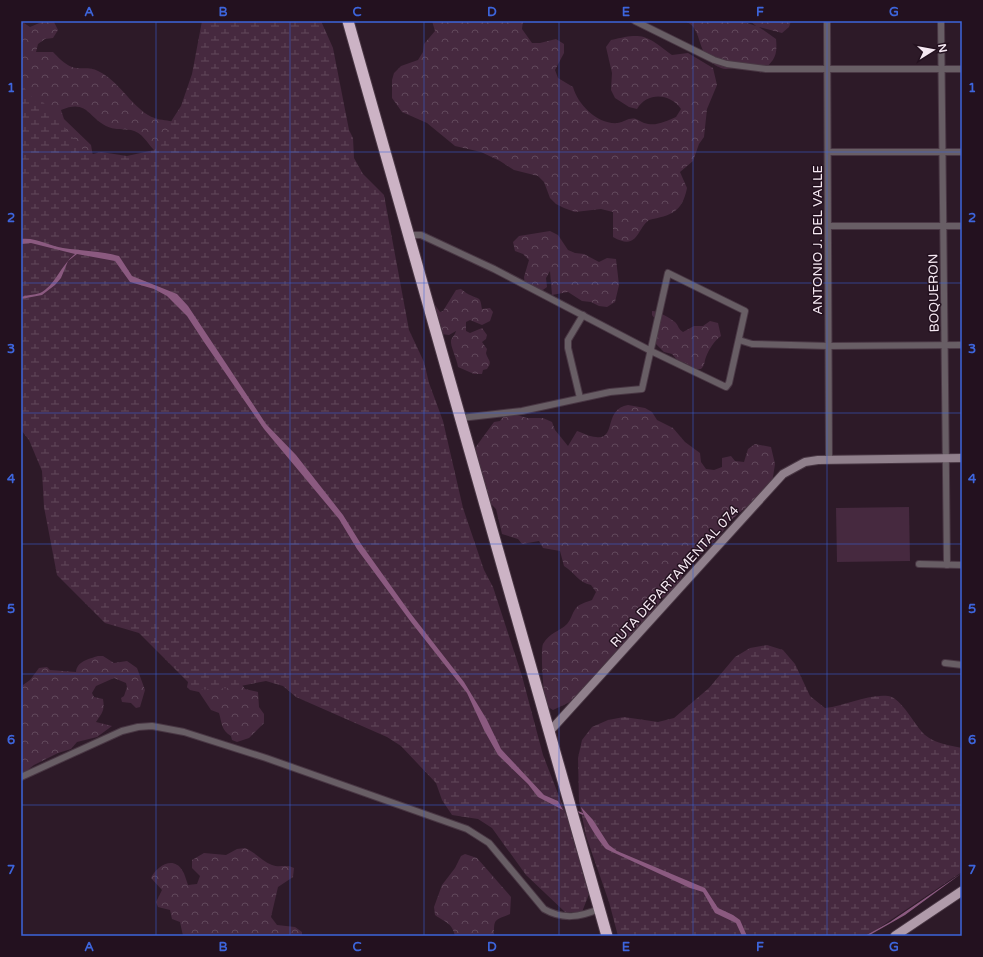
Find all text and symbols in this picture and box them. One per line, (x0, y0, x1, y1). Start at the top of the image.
text: A (84, 4, 94, 20)
text: B (218, 4, 228, 20)
text: C (352, 4, 362, 20)
text: D (487, 4, 497, 20)
text: E (622, 4, 630, 20)
text: F (756, 4, 764, 20)
text: G (889, 4, 899, 20)
north arrow (913, 30, 953, 70)
text: N (935, 43, 950, 54)
text: 1 (7, 80, 15, 96)
text: 1 (968, 80, 976, 96)
street label: ANTONIO J. DEL VALLE (810, 165, 826, 315)
text: 2 (7, 210, 15, 226)
text: 2 (968, 210, 976, 226)
street label: BOQUERON (925, 254, 943, 332)
text: 3 (7, 341, 15, 357)
text: 3 (968, 341, 976, 357)
text: 4 (7, 471, 16, 487)
text: 4 (968, 471, 977, 487)
street label: RUTA DEPARTAMENTAL 074 (607, 503, 742, 651)
text: 5 (7, 601, 15, 617)
text: 5 (968, 601, 976, 617)
text: 6 (7, 732, 15, 748)
text: 6 (968, 732, 976, 748)
text: 7 (7, 862, 15, 878)
text: 7 (968, 862, 976, 878)
text: A (84, 939, 94, 955)
text: B (218, 939, 228, 955)
text: C (352, 939, 362, 955)
text: D (487, 939, 497, 955)
text: E (622, 939, 630, 955)
text: F (756, 939, 764, 955)
text: G (889, 939, 899, 955)

